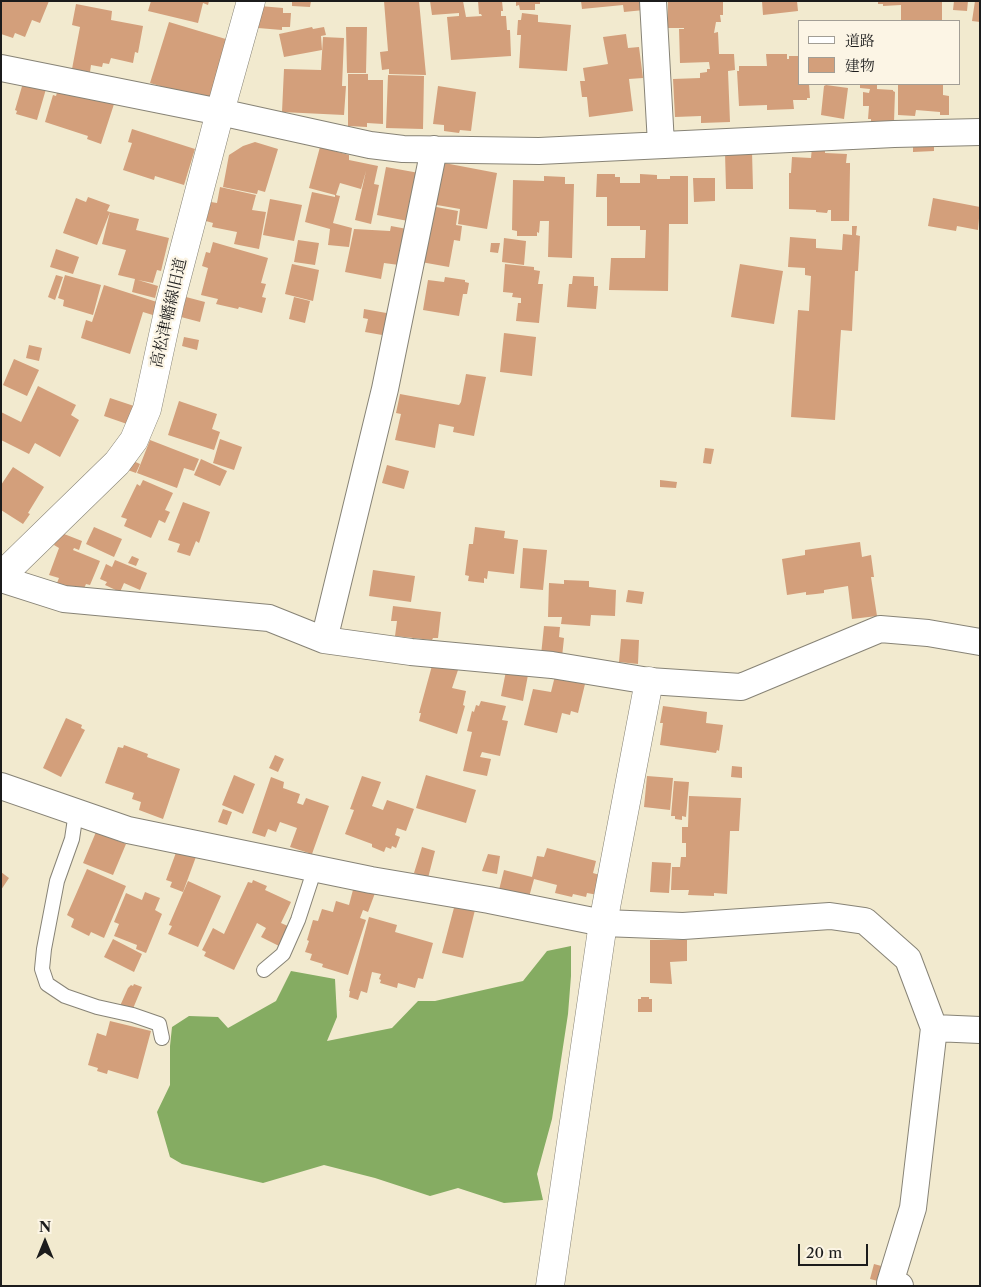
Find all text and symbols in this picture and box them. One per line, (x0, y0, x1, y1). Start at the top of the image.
legend (798, 20, 961, 85)
text: 道路 (845, 31, 875, 50)
text: 建物 (845, 56, 875, 75)
street label: 高松津幡線旧道 (147, 256, 191, 370)
north arrow (20, 1217, 70, 1267)
text: N (39, 1218, 51, 1236)
scale bar (801, 1234, 871, 1266)
text: 20 m (806, 1243, 842, 1262)

